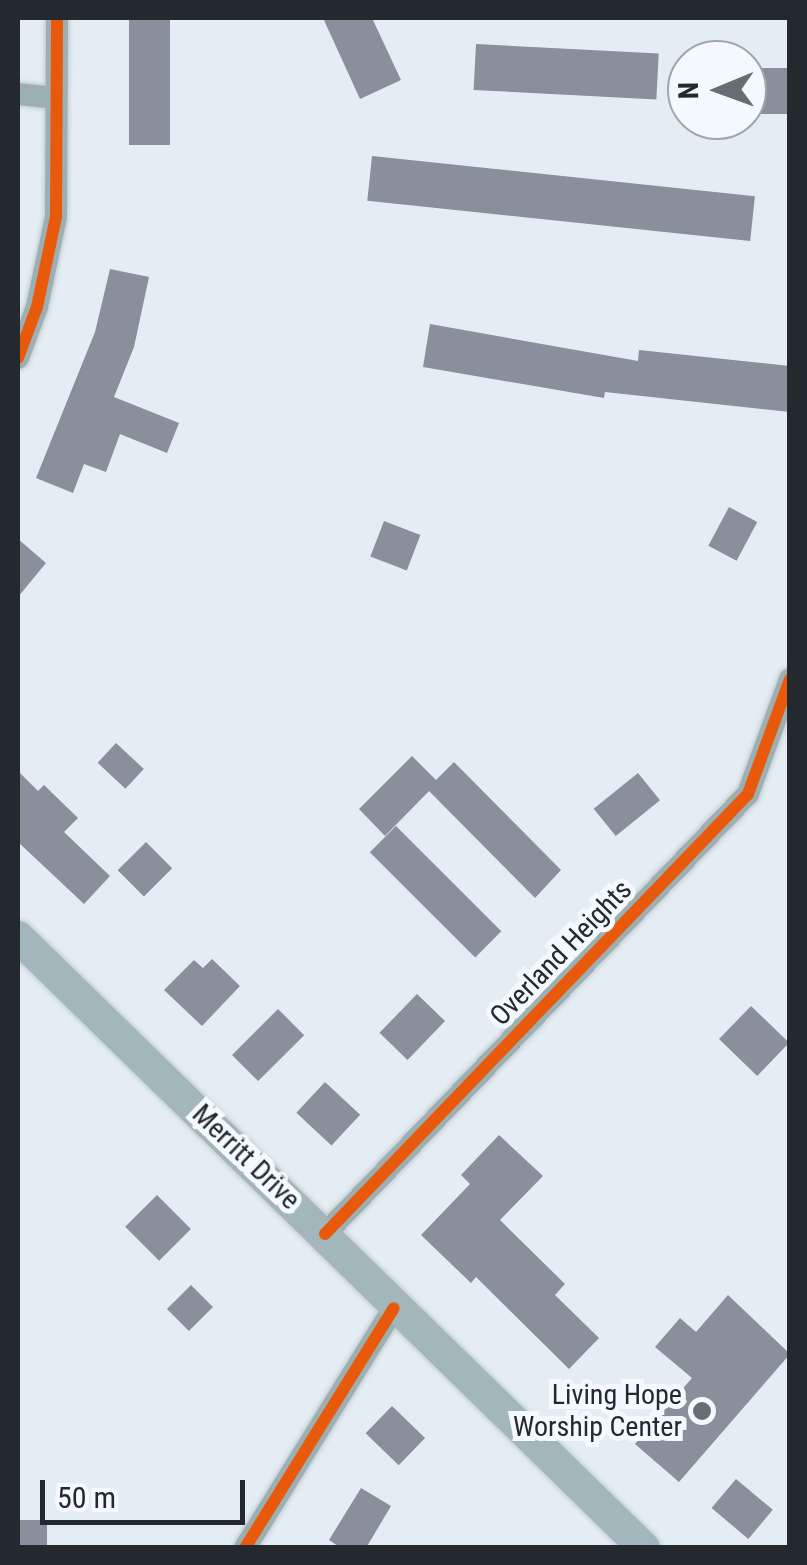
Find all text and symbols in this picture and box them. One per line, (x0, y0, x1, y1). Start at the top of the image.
north arrow (667, 40, 767, 140)
text: N (672, 82, 705, 99)
street label: Overland Heights (483, 873, 639, 1033)
street label: Merritt Drive (185, 1097, 307, 1217)
place label: Living Hope Worship Center (513, 1378, 682, 1444)
marker: Living Hope Worship Center (691, 1400, 713, 1422)
scale bar (45, 1460, 250, 1522)
text: 50 m (57, 1480, 116, 1515)

